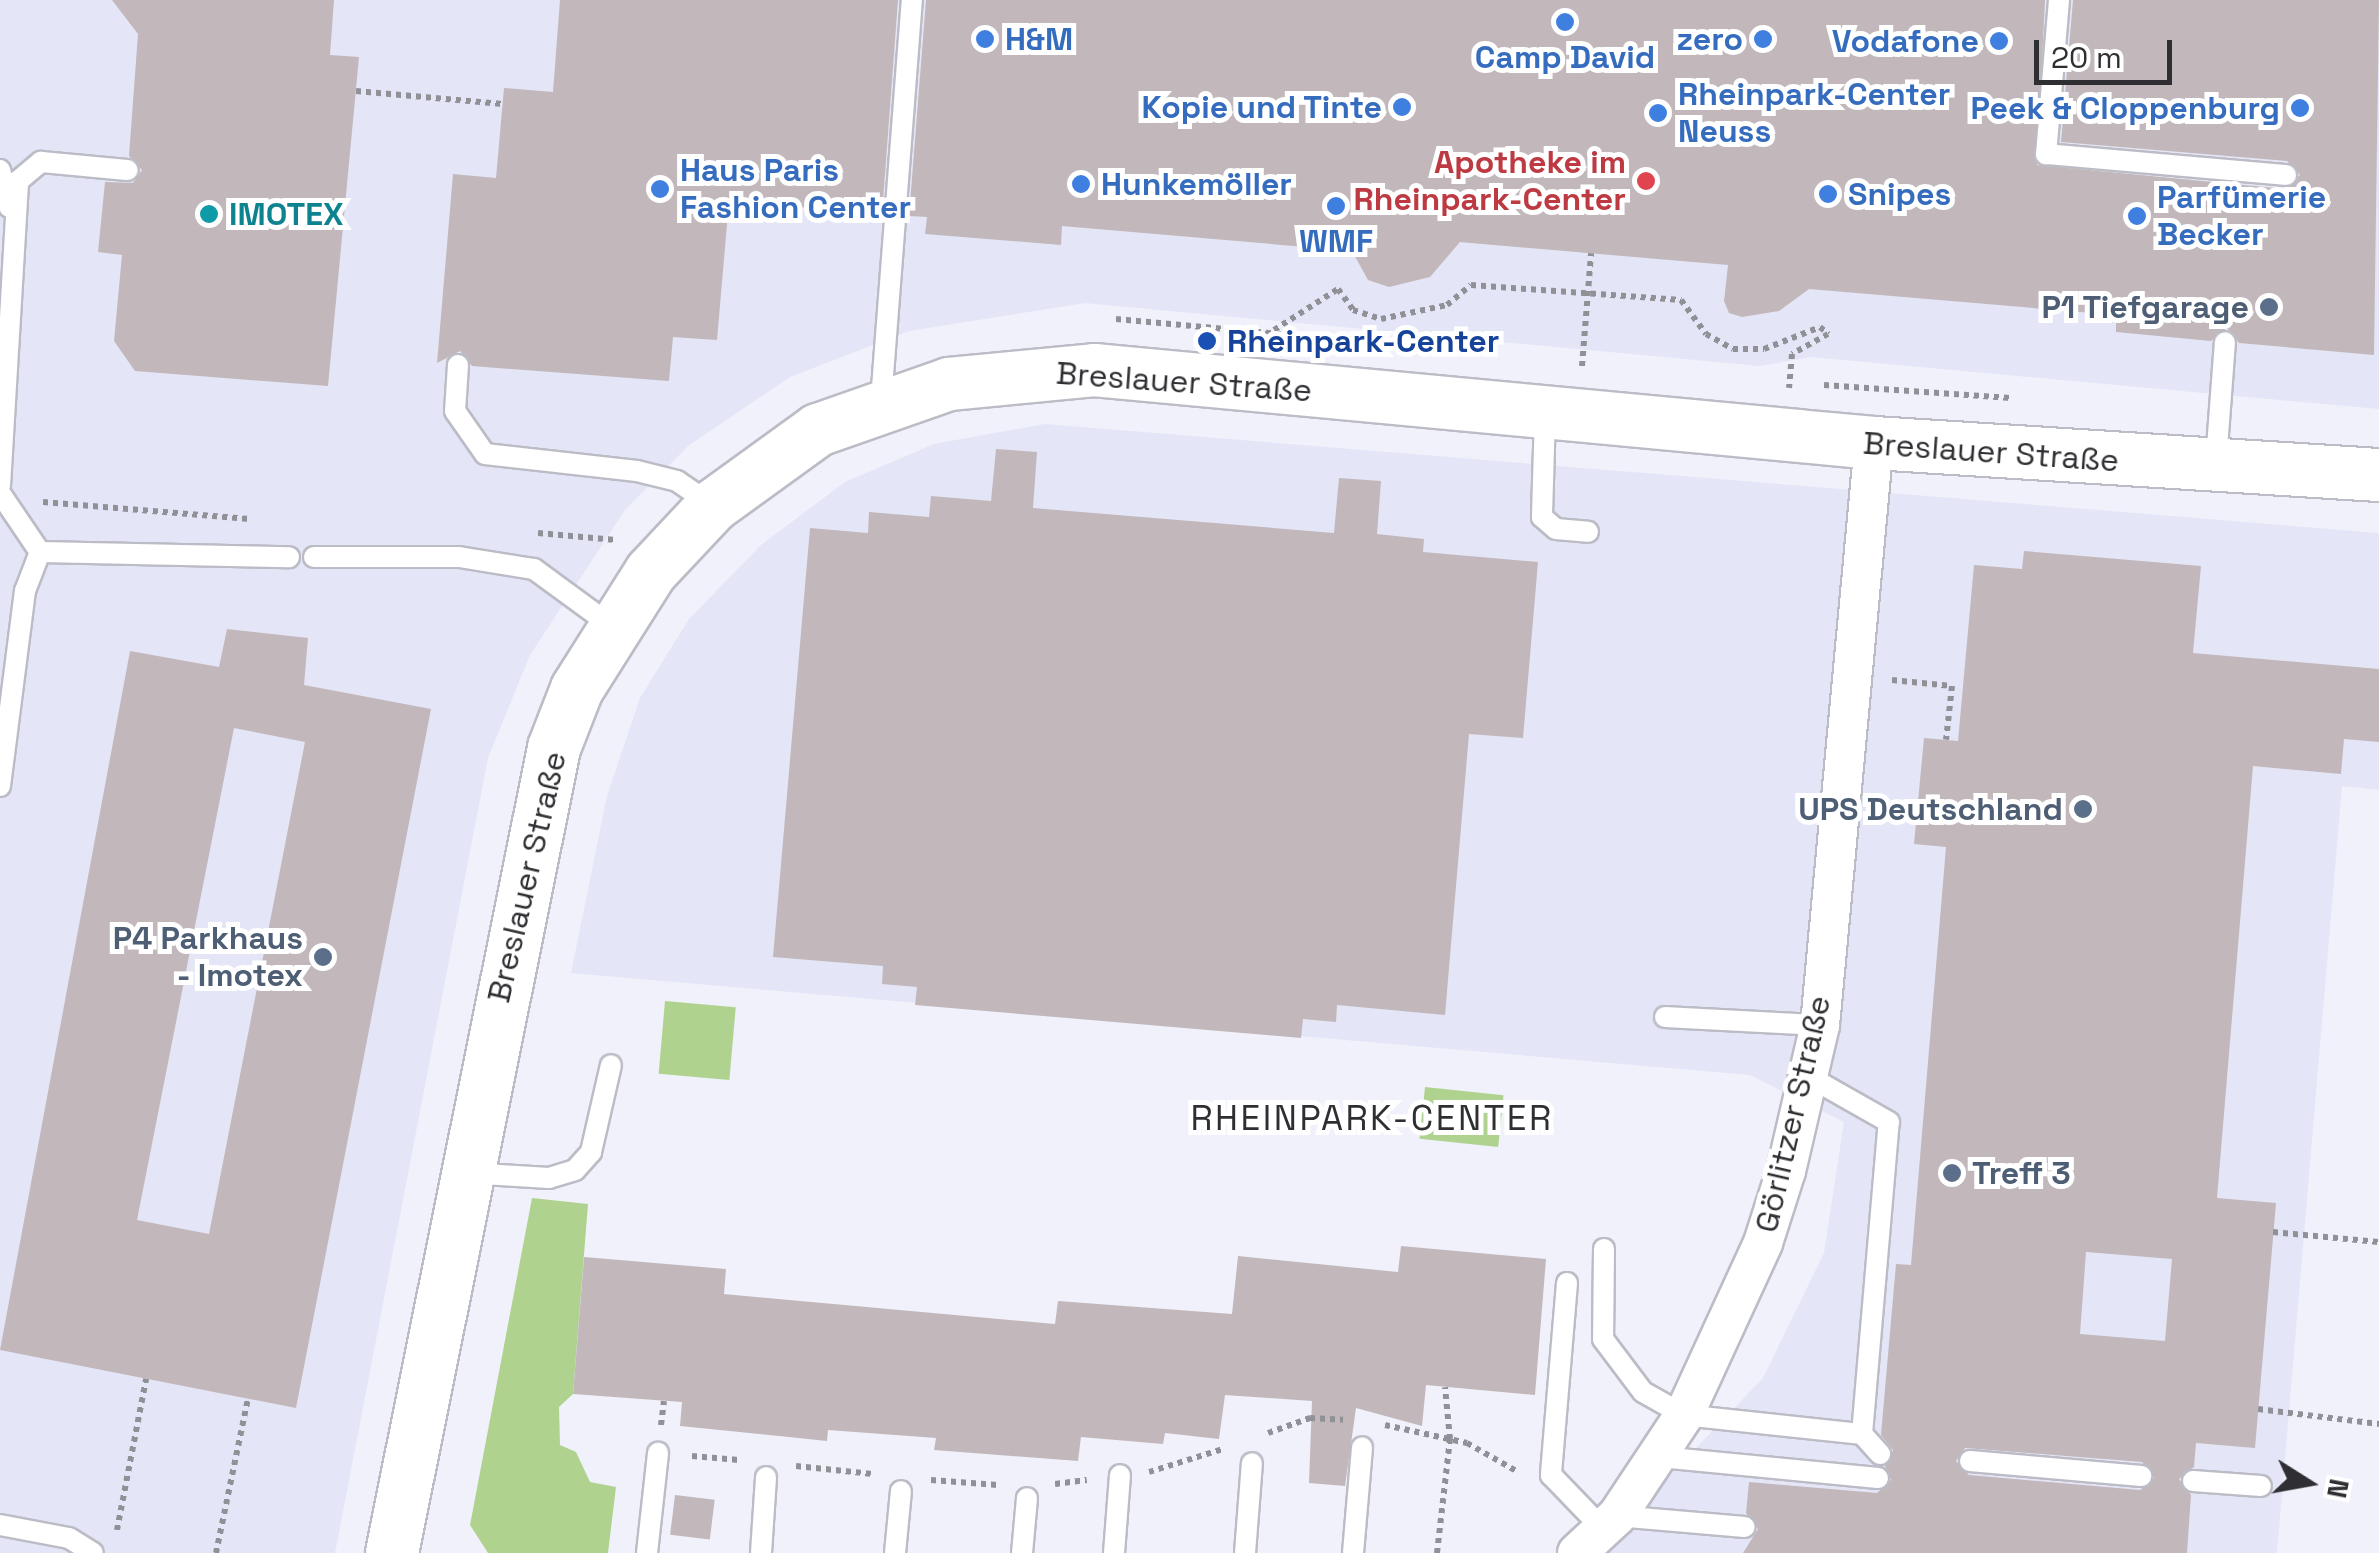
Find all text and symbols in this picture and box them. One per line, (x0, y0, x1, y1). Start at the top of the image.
marker: Camp David (1554, 11, 1576, 33)
place label: H&M (1005, 20, 1073, 58)
place label: zero (1677, 20, 1743, 58)
scale bar (2039, 20, 2176, 82)
place label: Vodafone (1832, 22, 1979, 60)
marker: H&M (974, 28, 996, 50)
marker: zero (1752, 28, 1774, 50)
marker: Vodafone (1988, 30, 2010, 52)
place label: Camp David (1475, 38, 1655, 76)
text: 20 m (2051, 38, 2122, 77)
place label: Rheinpark-Center Neuss (1678, 76, 1950, 151)
place label: Kopie und Tinte (1141, 88, 1382, 126)
place label: Peek & Cloppenburg (1971, 89, 2280, 127)
marker: Kopie und Tinte (1391, 96, 1413, 118)
marker: Peek & Cloppenburg (2289, 97, 2311, 119)
marker: Rheinpark-Center Neuss (1647, 102, 1669, 124)
place label: Apotheke im Rheinpark-Center (1354, 144, 1626, 219)
place label: Haus Paris Fashion Center (680, 152, 911, 227)
place label: Hunkemöller (1101, 165, 1292, 203)
marker: Apotheke im Rheinpark-Center (1635, 170, 1657, 192)
marker: Hunkemöller (1070, 173, 1092, 195)
place label: Snipes (1848, 175, 1951, 213)
marker: Haus Paris Fashion Center (649, 178, 671, 200)
place label: Parfümerie Becker (2157, 179, 2326, 254)
marker: Snipes (1817, 183, 1839, 205)
place label: IMOTEX (229, 195, 344, 233)
marker: WMF (1325, 195, 1347, 217)
marker: IMOTEX (198, 203, 220, 225)
marker: Parfümerie Becker (2126, 205, 2148, 227)
place label: WMF (1299, 222, 1373, 260)
place label: P1 Tiefgarage (2040, 288, 2249, 326)
marker: P1 Tiefgarage (2258, 296, 2280, 318)
place label: Rheinpark-Center (1227, 322, 1499, 360)
marker: Rheinpark-Center (1196, 330, 1218, 352)
street label: Breslauer Straße (1055, 354, 1313, 410)
street label: Breslauer Straße (1862, 424, 2120, 480)
street label: Breslauer Straße (479, 748, 575, 1006)
place label: UPS Deutschland (1798, 790, 2063, 828)
marker: UPS Deutschland (2072, 798, 2094, 820)
place label: P4 Parkhaus - Imotex (113, 920, 303, 995)
marker: P4 Parkhaus - Imotex (312, 946, 334, 968)
street label: Görlitzer Straße (1747, 992, 1839, 1236)
district label: RHEINPARK-CENTER (1190, 1097, 1554, 1139)
place label: Treff 3 (1972, 1154, 2071, 1192)
marker: Treff 3 (1941, 1162, 1963, 1184)
north arrow (2259, 1433, 2359, 1533)
text: N (2319, 1476, 2358, 1501)

